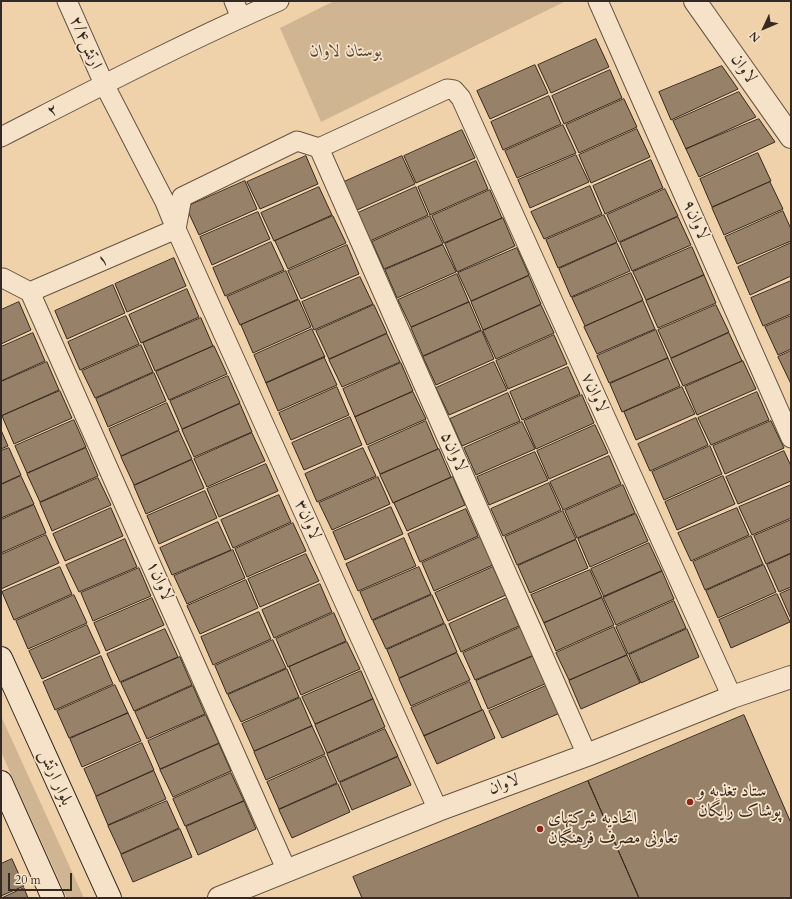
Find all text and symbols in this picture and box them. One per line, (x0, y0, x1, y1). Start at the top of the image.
north arrow (744, 8, 784, 48)
street label: ۲/۴ارتش (64, 13, 106, 73)
text: N (746, 28, 764, 45)
park label: بوستان لاوان (310, 42, 382, 62)
street label: لاوان (726, 50, 760, 88)
street label: ۲ (44, 100, 62, 122)
street label: ۹لاوان (677, 197, 713, 243)
street label: ۱ (94, 250, 112, 272)
street label: ۷لاوان (576, 370, 612, 416)
street label: ۵لاوان (435, 429, 471, 475)
street label: ۳لاوان (289, 497, 325, 543)
street label: ۱لاوان (141, 558, 177, 604)
street label: بلوار ارتش (34, 747, 76, 809)
street label: لاوان (486, 770, 522, 800)
place label: ستاد تغذیه و پوشاک رایگان (698, 782, 781, 822)
marker: ستاد تغذیه و پوشاک رایگان (685, 797, 695, 807)
place label: اتحادیه شرکتهای تعاونی مصرف فرهنگیان (548, 809, 677, 849)
marker: اتحادیه شرکتهای تعاونی مصرف فرهنگیان (535, 824, 545, 834)
scale bar (10, 865, 74, 891)
text: 20 m (15, 872, 41, 888)

